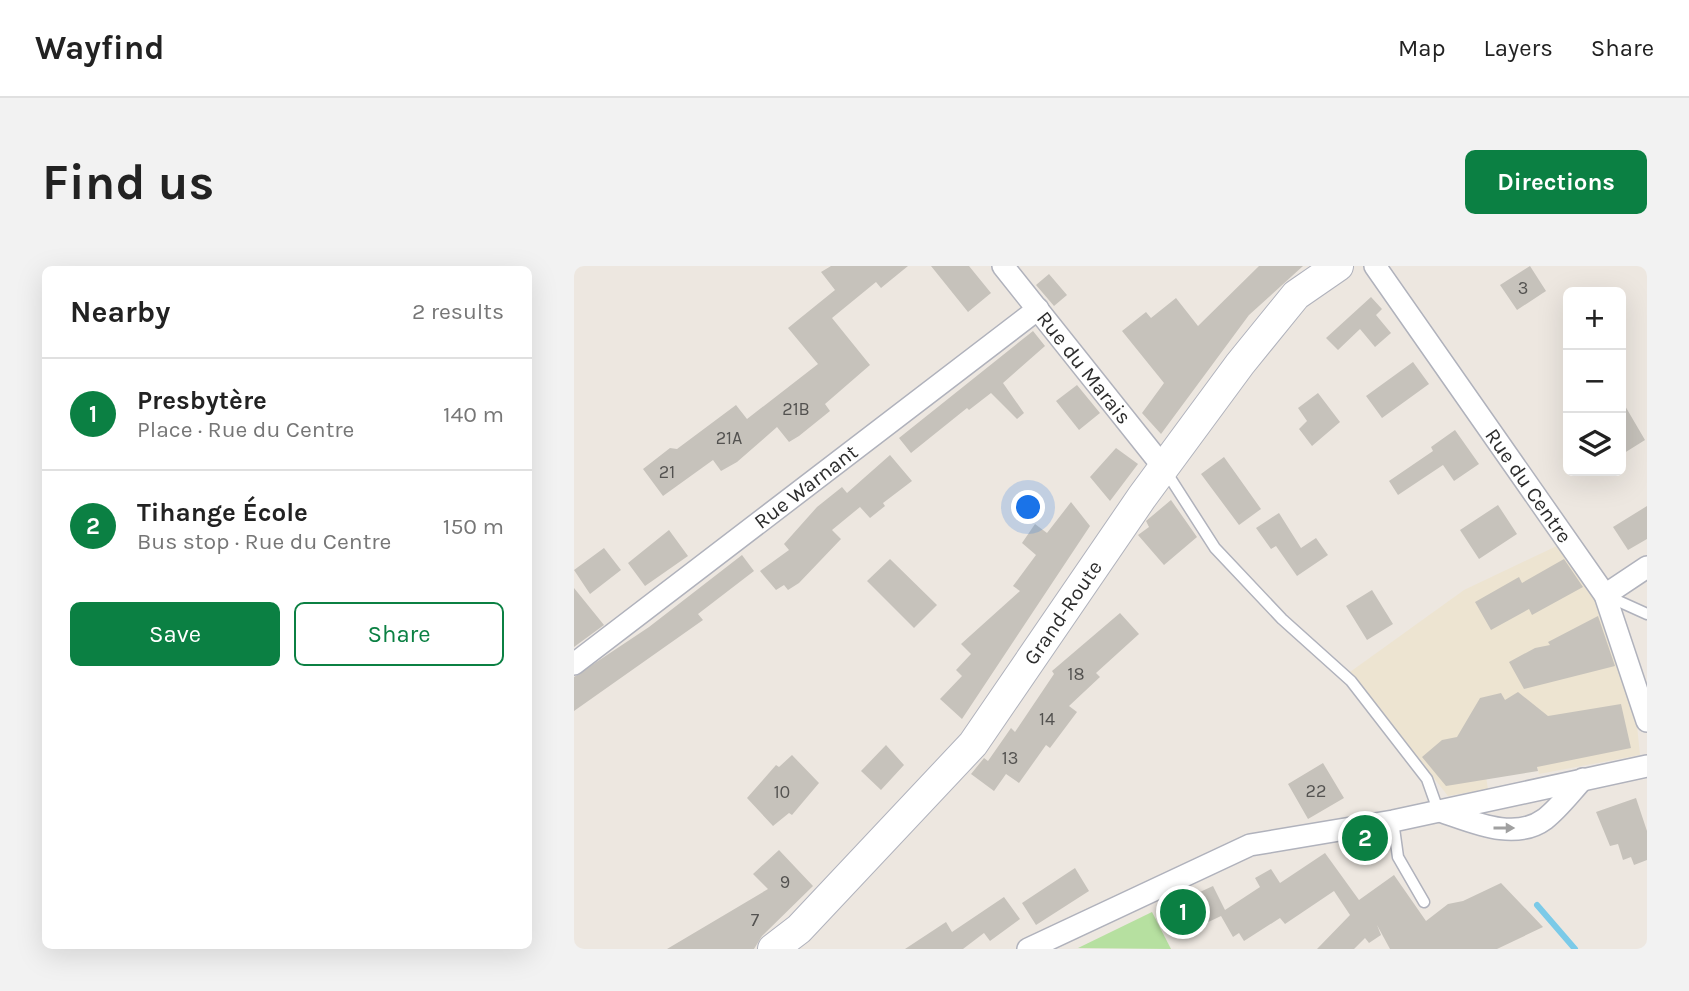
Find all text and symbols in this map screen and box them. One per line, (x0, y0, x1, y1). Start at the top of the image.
text: Wayfind (35, 29, 165, 67)
text: Map (1398, 34, 1446, 62)
text: Layers (1484, 34, 1553, 62)
text: Share (1591, 34, 1654, 62)
button: Directions (1465, 150, 1647, 214)
text: Find us (42, 154, 214, 211)
house number: 3 (1518, 277, 1528, 299)
map controls (1563, 287, 1626, 476)
button: + (1563, 287, 1626, 350)
text: Nearby (70, 294, 170, 330)
text: 2 results (412, 298, 504, 325)
street label: Rue du Marais (1032, 306, 1136, 429)
button: − (1563, 350, 1626, 413)
text: Presbytère (137, 385, 267, 416)
house number: 21B (782, 398, 810, 420)
text: 1 (89, 401, 97, 428)
text: 140 m (443, 401, 504, 428)
button: layers (1563, 413, 1626, 476)
text: Place · Rue du Centre (137, 416, 354, 443)
street label: Rue du Centre (1480, 424, 1577, 548)
house number: 21A (716, 427, 742, 449)
street label: Rue Warnant (750, 439, 862, 534)
house number: 21 (659, 461, 675, 483)
your location (1011, 490, 1045, 524)
text: Tihange École (137, 497, 308, 528)
text: 2 (86, 513, 100, 540)
text: 150 m (443, 513, 504, 540)
text: Bus stop · Rue du Centre (137, 528, 391, 555)
street label: Grand-Route (1019, 556, 1107, 669)
button: Save (70, 602, 280, 666)
button: Share (294, 602, 504, 666)
house number: 18 (1067, 663, 1085, 685)
house number: 14 (1039, 708, 1055, 730)
house number: 13 (1002, 747, 1018, 769)
house number: 22 (1306, 780, 1326, 802)
house number: 10 (774, 781, 790, 803)
pin: 2 (1342, 812, 1388, 864)
one-way arrow (1493, 822, 1515, 834)
house number: 9 (780, 871, 790, 893)
pin: 1 (1160, 886, 1206, 938)
house number: 7 (751, 909, 760, 931)

